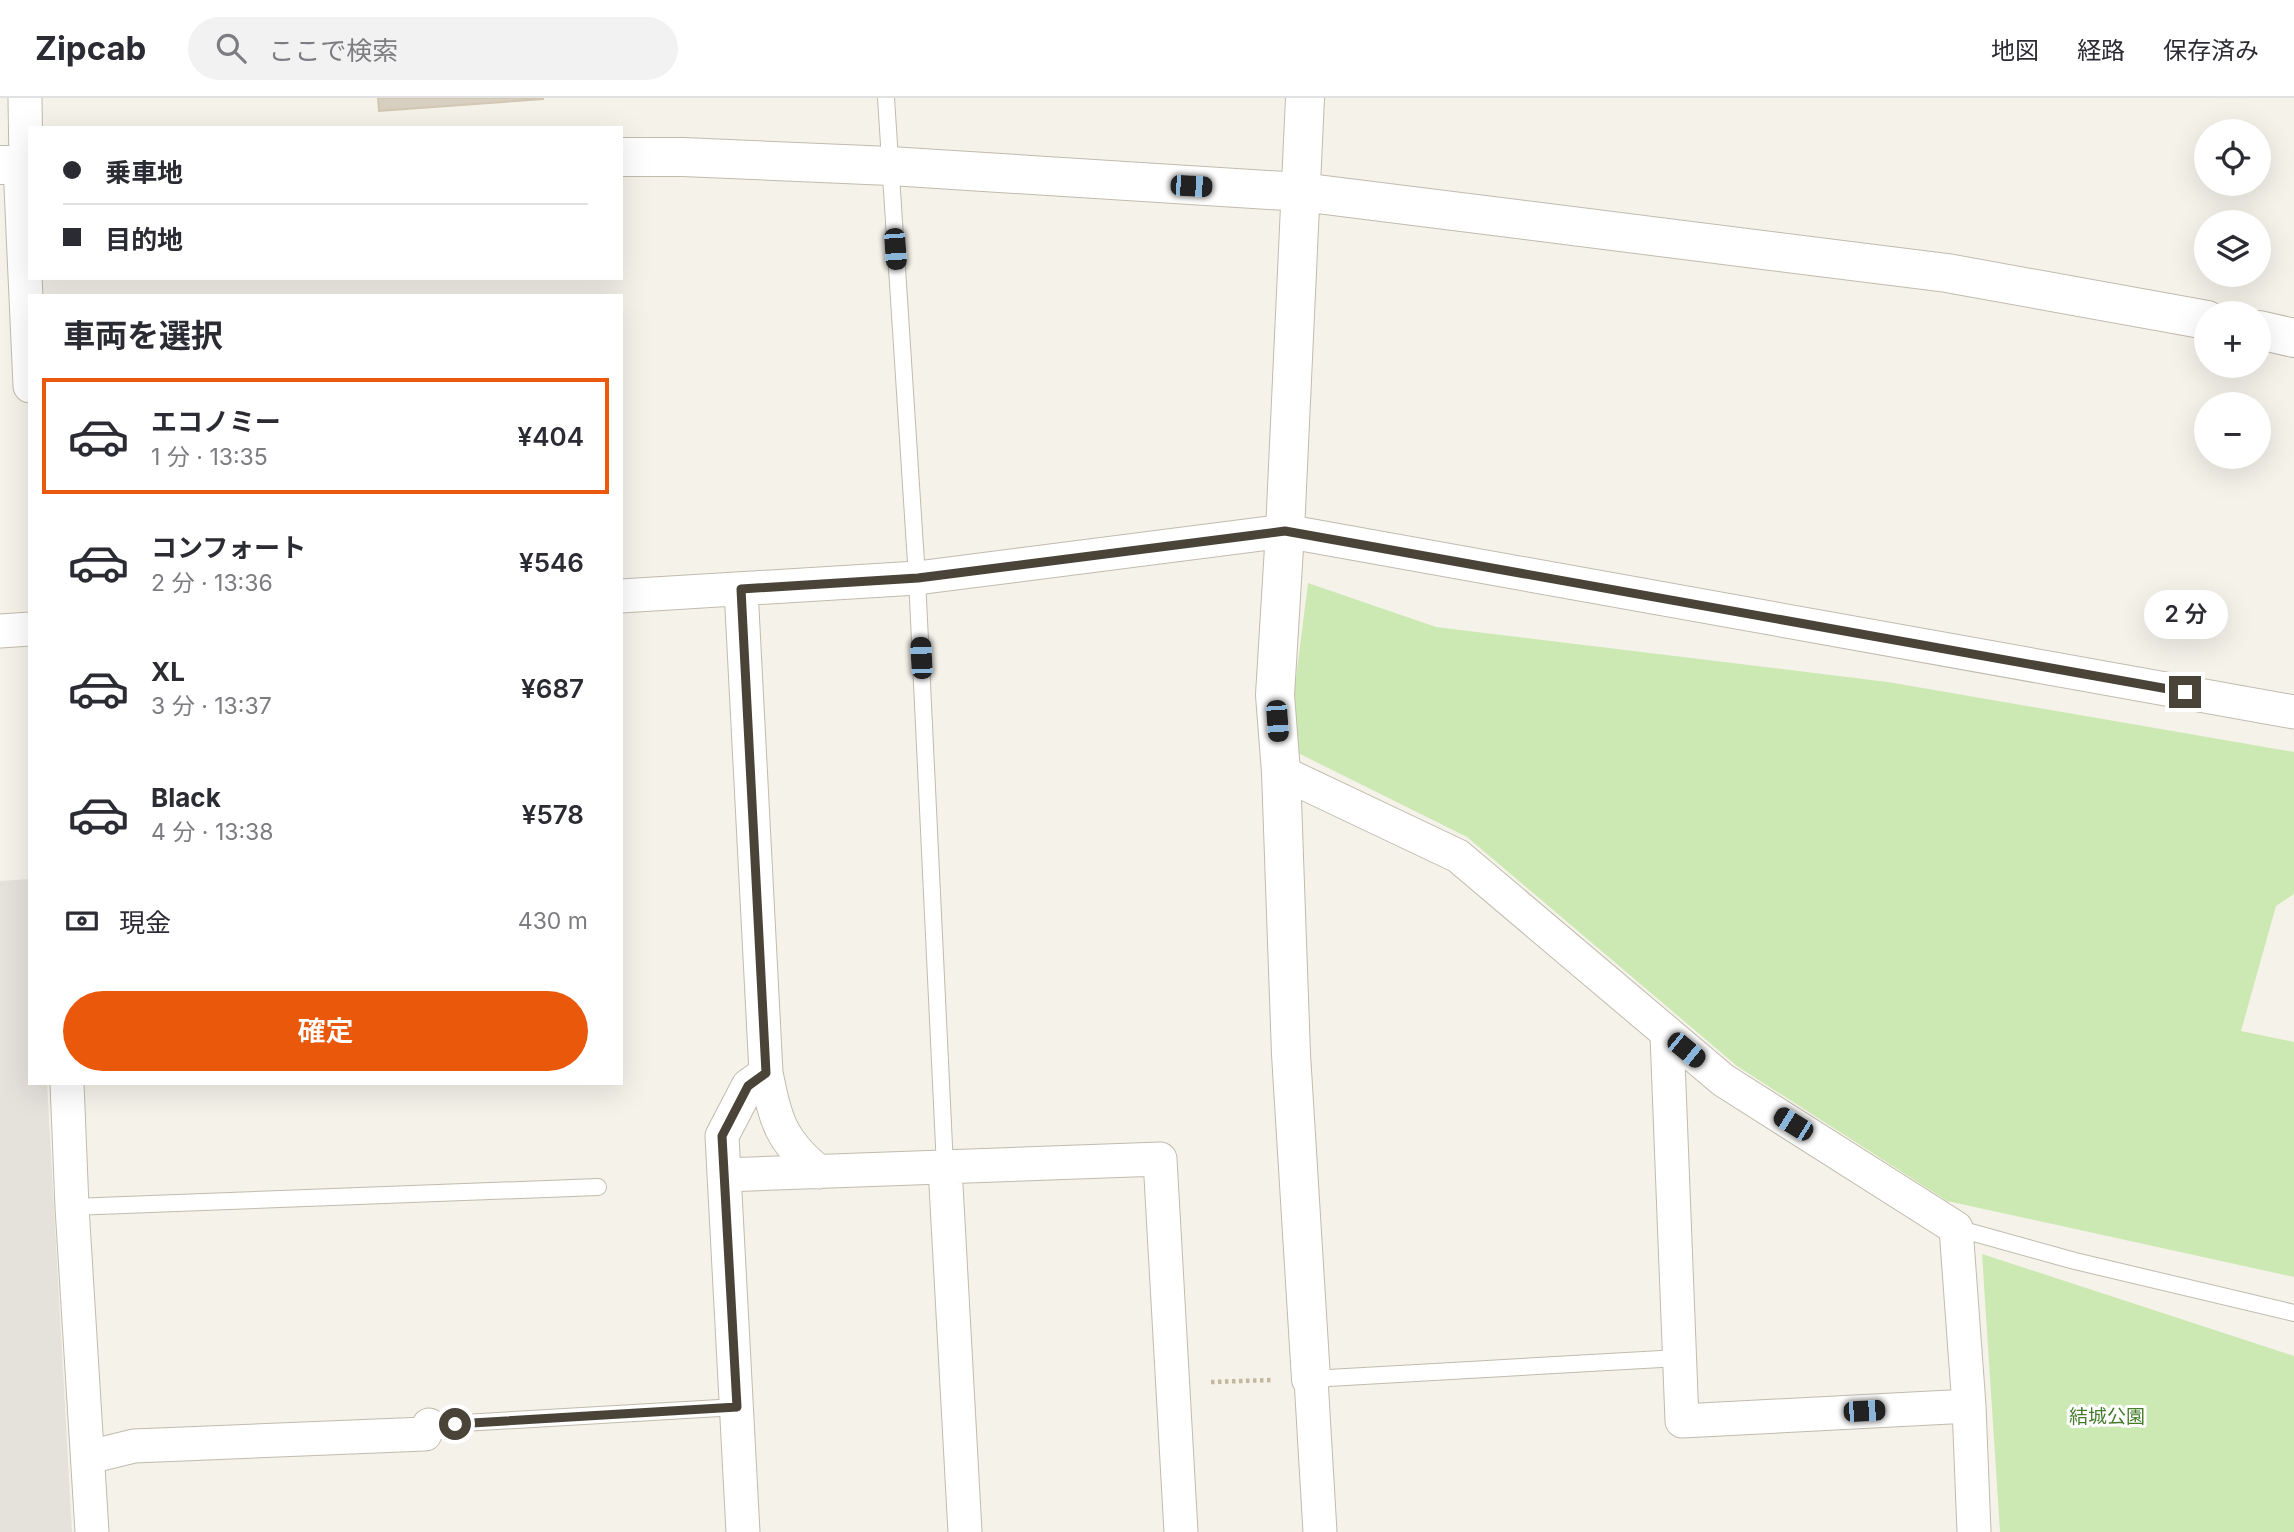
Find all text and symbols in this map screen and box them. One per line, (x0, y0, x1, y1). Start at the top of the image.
search box (188, 17, 678, 80)
text: Zipcab (35, 28, 146, 68)
icon: search (212, 29, 250, 67)
text: ここで検索 (268, 35, 398, 66)
text: 地図 (1991, 36, 2039, 65)
text: 経路 (2077, 36, 2125, 65)
text: 保存済み (2163, 36, 2259, 65)
map controls (2194, 119, 2271, 469)
button: locate (2194, 119, 2271, 196)
text: 乗車地 (105, 157, 183, 188)
car (1170, 174, 1213, 198)
button: layers (2194, 210, 2271, 287)
text: 目的地 (105, 224, 183, 255)
car (884, 227, 907, 271)
button: + (2194, 301, 2271, 378)
text: 車両を選択 (63, 316, 223, 355)
button: − (2194, 392, 2271, 469)
icon: car (67, 405, 130, 468)
text: エコノミー (151, 406, 281, 437)
text: ¥404 (518, 421, 584, 452)
text: 1 分 · 13:35 (151, 443, 268, 471)
icon: car (67, 531, 130, 594)
text: コンフォート (151, 532, 306, 563)
text: ¥546 (519, 547, 584, 578)
text: 2 分 · 13:36 (151, 569, 273, 597)
callout: 2 分 (2143, 590, 2227, 640)
text: 2 分 (2164, 600, 2208, 628)
car (910, 636, 933, 680)
text: XL (151, 656, 185, 687)
icon: car (67, 657, 130, 720)
text: ¥687 (521, 673, 584, 704)
route end (2169, 676, 2201, 708)
text: 3 分 · 13:37 (151, 692, 272, 720)
car (1266, 699, 1289, 743)
text: Black (151, 782, 221, 813)
icon: car (67, 783, 130, 846)
text: ¥578 (522, 799, 584, 830)
text: 4 分 · 13:38 (151, 818, 274, 846)
icon: cash (63, 902, 101, 940)
text: 現金 (119, 907, 171, 938)
text: 430 m (518, 907, 588, 935)
button: 確定 (63, 991, 588, 1071)
car (1664, 1029, 1709, 1071)
car (1770, 1104, 1817, 1144)
car (1843, 1399, 1886, 1423)
park label: 結城公園 (2069, 1405, 2145, 1428)
route start (439, 1408, 471, 1440)

